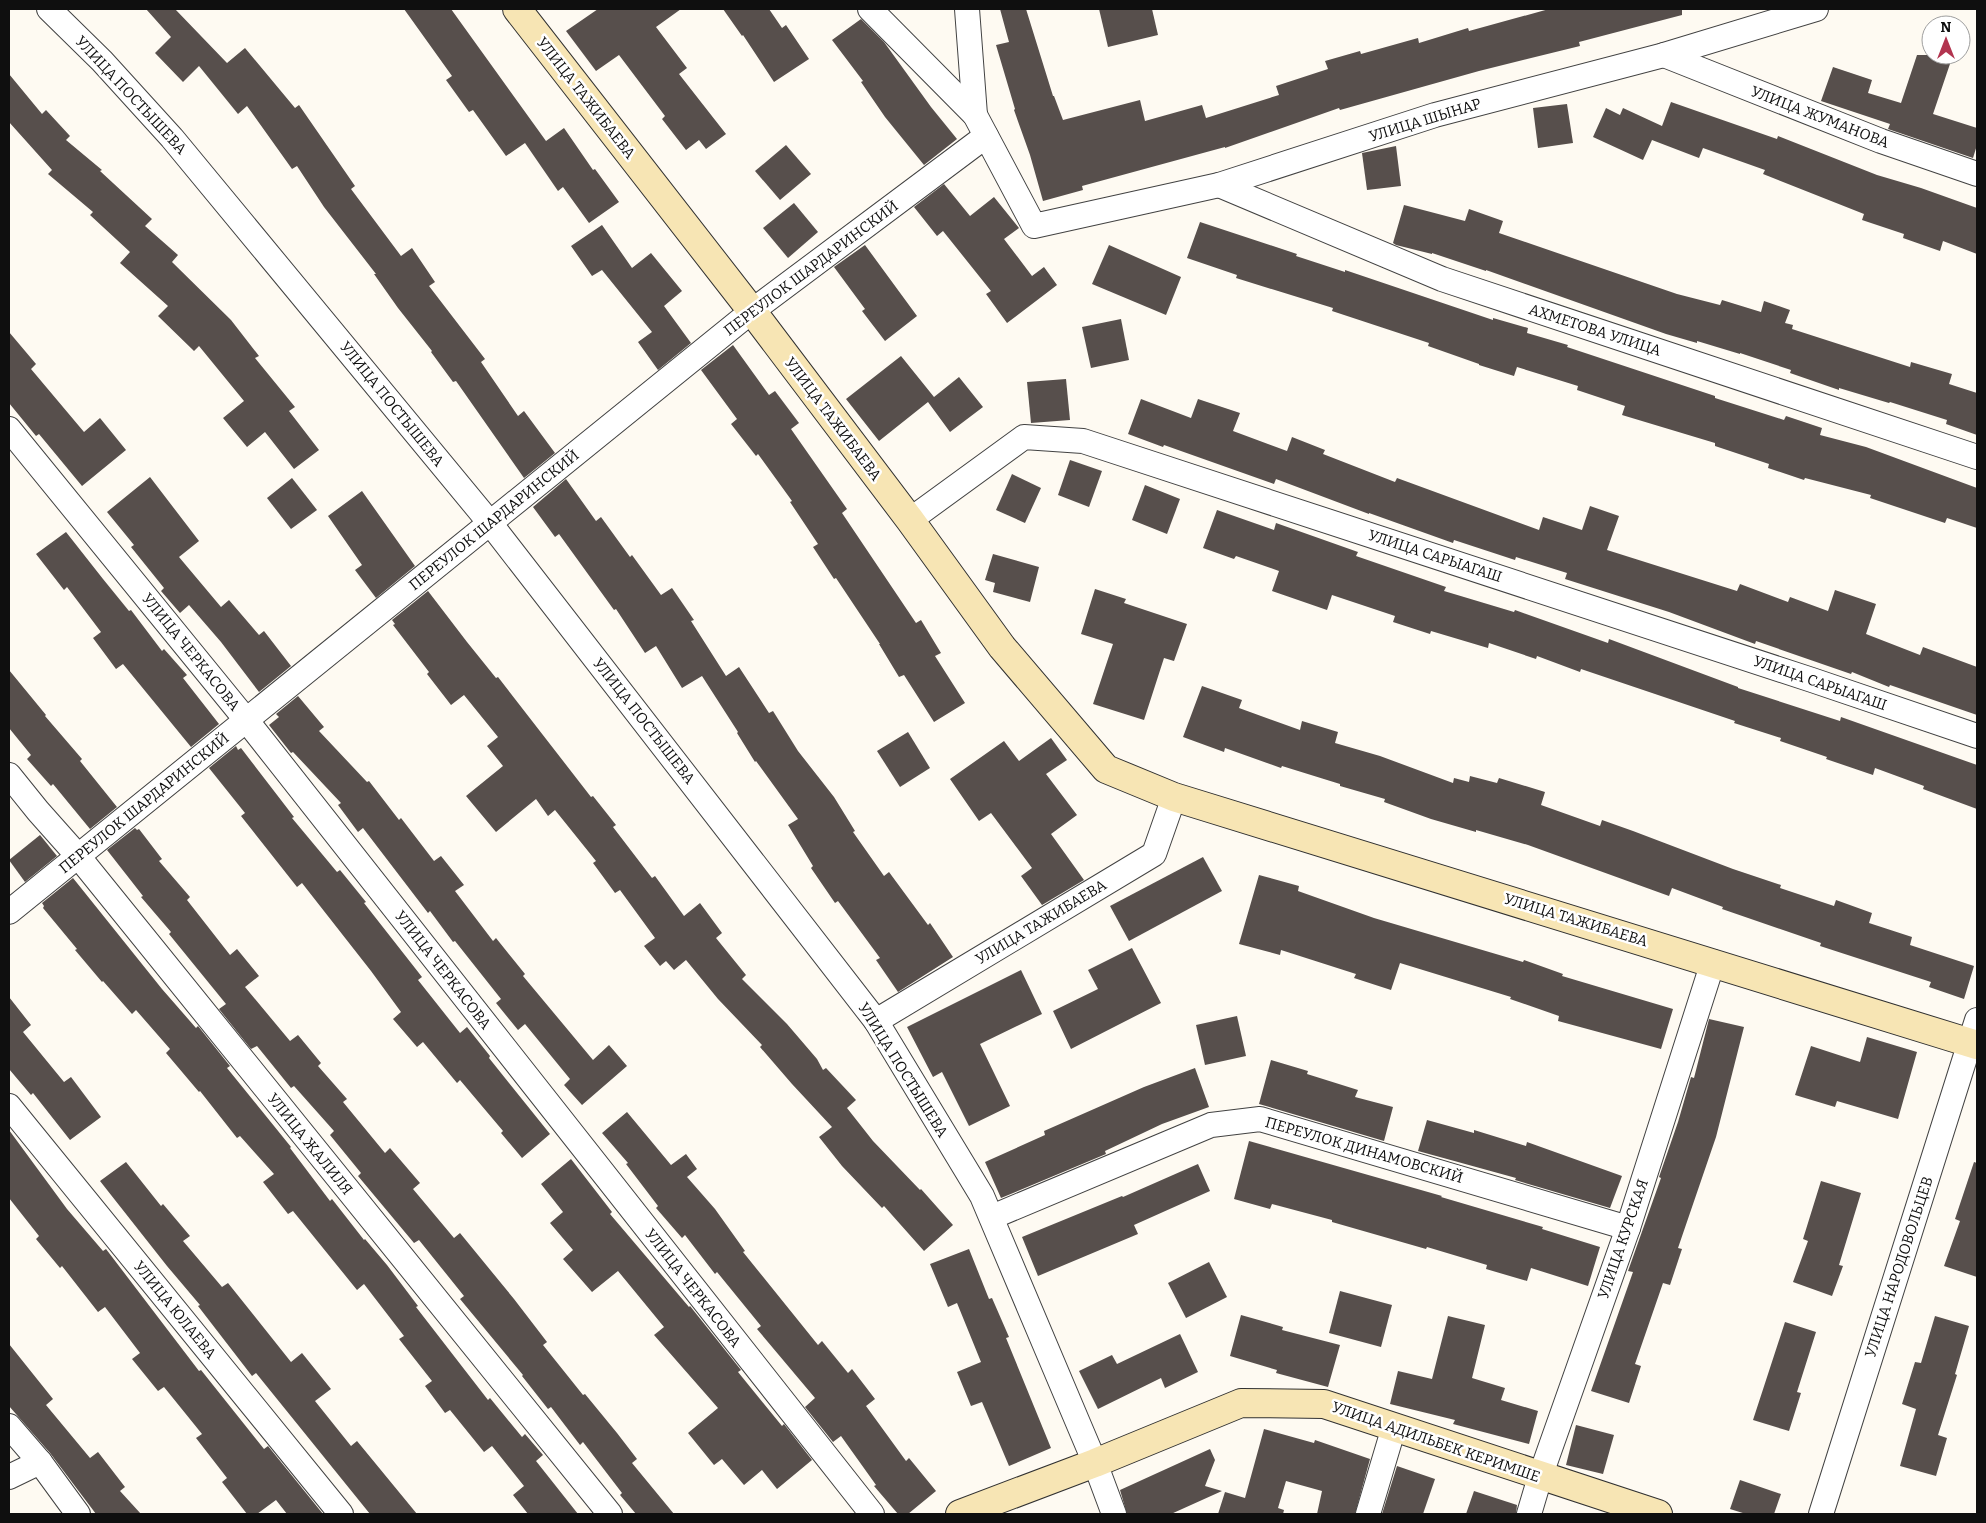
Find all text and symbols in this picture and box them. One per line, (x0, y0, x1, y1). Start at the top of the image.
north arrow (1921, 15, 1971, 65)
text: N (1941, 19, 1952, 36)
street label: УЛИЦА ПОСТЫШЕВА (71, 32, 191, 158)
street label: УЛИЦА ТАЖИБАЕВА (533, 34, 639, 163)
street label: УЛИЦА ЖУМАНОВА (1748, 82, 1892, 152)
street label: УЛИЦА ШЫНАР (1367, 94, 1483, 146)
street label: ПЕРЕУЛОК ШАРДАРИНСКИЙ (720, 197, 902, 339)
street label: АХМЕТОВА УЛИЦА (1526, 300, 1664, 360)
street label: УЛИЦА ПОСТЫШЕВА (336, 338, 448, 470)
street label: УЛИЦА ТАЖИБАЕВА (781, 354, 885, 484)
street label: ПЕРЕУЛОК ШАРДАРИНСКИЙ (405, 446, 583, 594)
street label: УЛИЦА САРЫАГАШ (1366, 526, 1504, 586)
street label: УЛИЦА ЧЕРКАСОВА (138, 590, 244, 715)
street label: УЛИЦА САРЫАГАШ (1751, 652, 1889, 714)
street label: УЛИЦА ПОСТЫШЕВА (589, 654, 699, 788)
street label: ПЕРЕУЛОК ШАРДАРИНСКИЙ (55, 729, 233, 877)
street label: УЛИЦА ТАЖИБАЕВА (972, 876, 1110, 968)
street label: УЛИЦА ТАЖИБАЕВА (1502, 890, 1650, 951)
street label: УЛИЦА ЧЕРКАСОВА (391, 907, 495, 1033)
street label: УЛИЦА ПОСТЫШЕВА (854, 999, 952, 1141)
street label: УЛИЦА ЖАЛИЛЯ (264, 1090, 357, 1198)
street label: ПЕРЕУЛОК ДИНАМОВСКИЙ (1263, 1113, 1465, 1187)
street label: УЛИЦА НАРОДОВОЛЬЦЕВ (1861, 1174, 1937, 1360)
street label: УЛИЦА КУРСКАЯ (1594, 1176, 1652, 1301)
street label: УЛИЦА ЧЕРКАСОВА (641, 1225, 745, 1351)
street label: УЛИЦА ЮЛАЕВА (130, 1257, 220, 1363)
street label: УЛИЦА АДИЛЬБЕК КЕРИМШЕ (1330, 1398, 1542, 1486)

